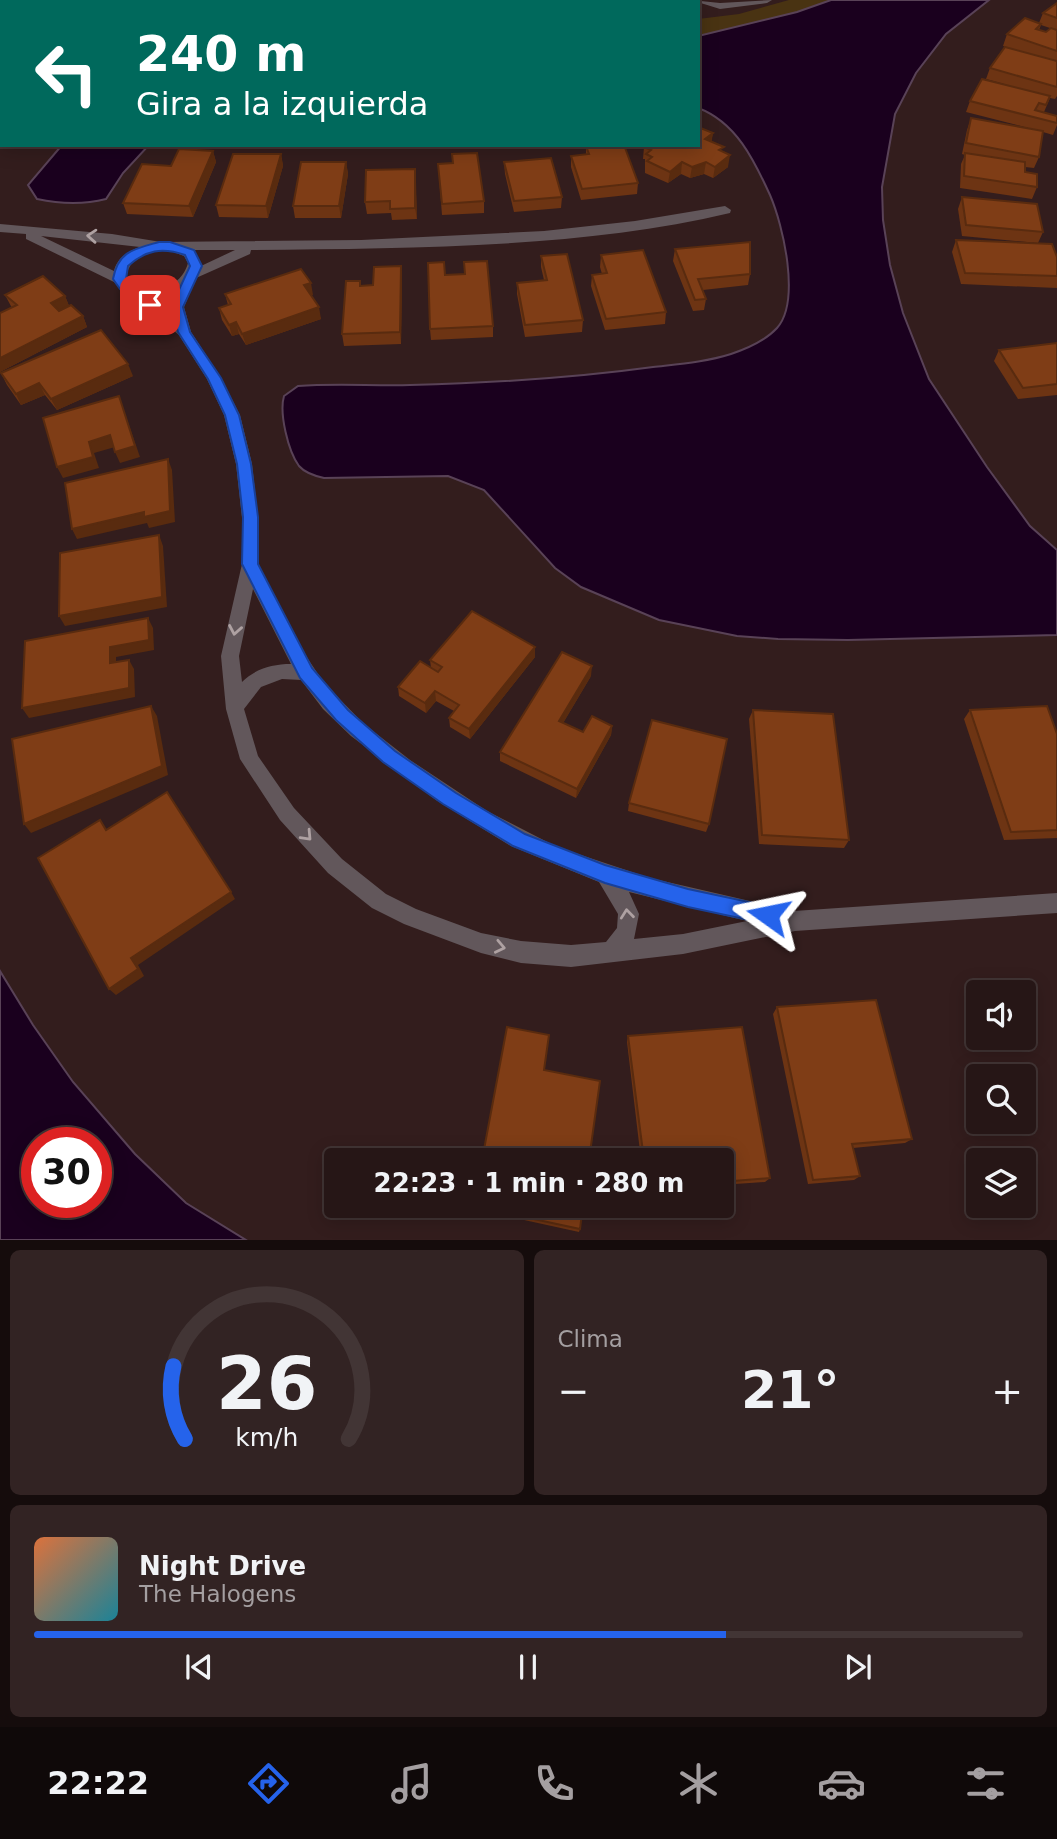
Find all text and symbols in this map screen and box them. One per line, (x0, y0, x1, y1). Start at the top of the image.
text: 240 m (136, 26, 306, 83)
icon: left (21, 28, 112, 119)
text: Gira a la izquierda (136, 85, 428, 123)
one-way arrow (86, 229, 97, 244)
pin (120, 275, 180, 335)
icon: arrive (131, 286, 169, 324)
one-way arrow (228, 624, 243, 636)
one-way arrow (299, 828, 312, 841)
position arrow (731, 878, 805, 952)
one-way arrow (620, 908, 635, 920)
one-way arrow (494, 939, 506, 954)
map controls (966, 980, 1036, 1218)
button: sound (966, 980, 1036, 1050)
button: search (966, 1064, 1036, 1134)
speed limit sign: 30 (21, 1127, 112, 1218)
button: layers (966, 1148, 1036, 1218)
text: 22:23 · 1 min · 280 m (374, 1168, 684, 1198)
text: Clima (558, 1326, 623, 1352)
text: 26 (216, 1341, 317, 1426)
text: 21° (741, 1360, 839, 1420)
text: − (558, 1369, 589, 1413)
text: + (991, 1369, 1023, 1413)
text: km/h (235, 1422, 298, 1451)
text: Night Drive (139, 1551, 306, 1581)
text: The Halogens (139, 1581, 296, 1607)
icon: previous (180, 1648, 218, 1686)
icon: pause (509, 1648, 547, 1686)
icon: next (839, 1648, 877, 1686)
icon: directions (244, 1759, 293, 1808)
icon: music (387, 1759, 436, 1808)
icon: phone (530, 1759, 579, 1808)
icon: climate (674, 1759, 723, 1808)
icon: car (817, 1759, 866, 1808)
icon: filters (961, 1759, 1010, 1808)
text: 22:22 (47, 1764, 149, 1802)

